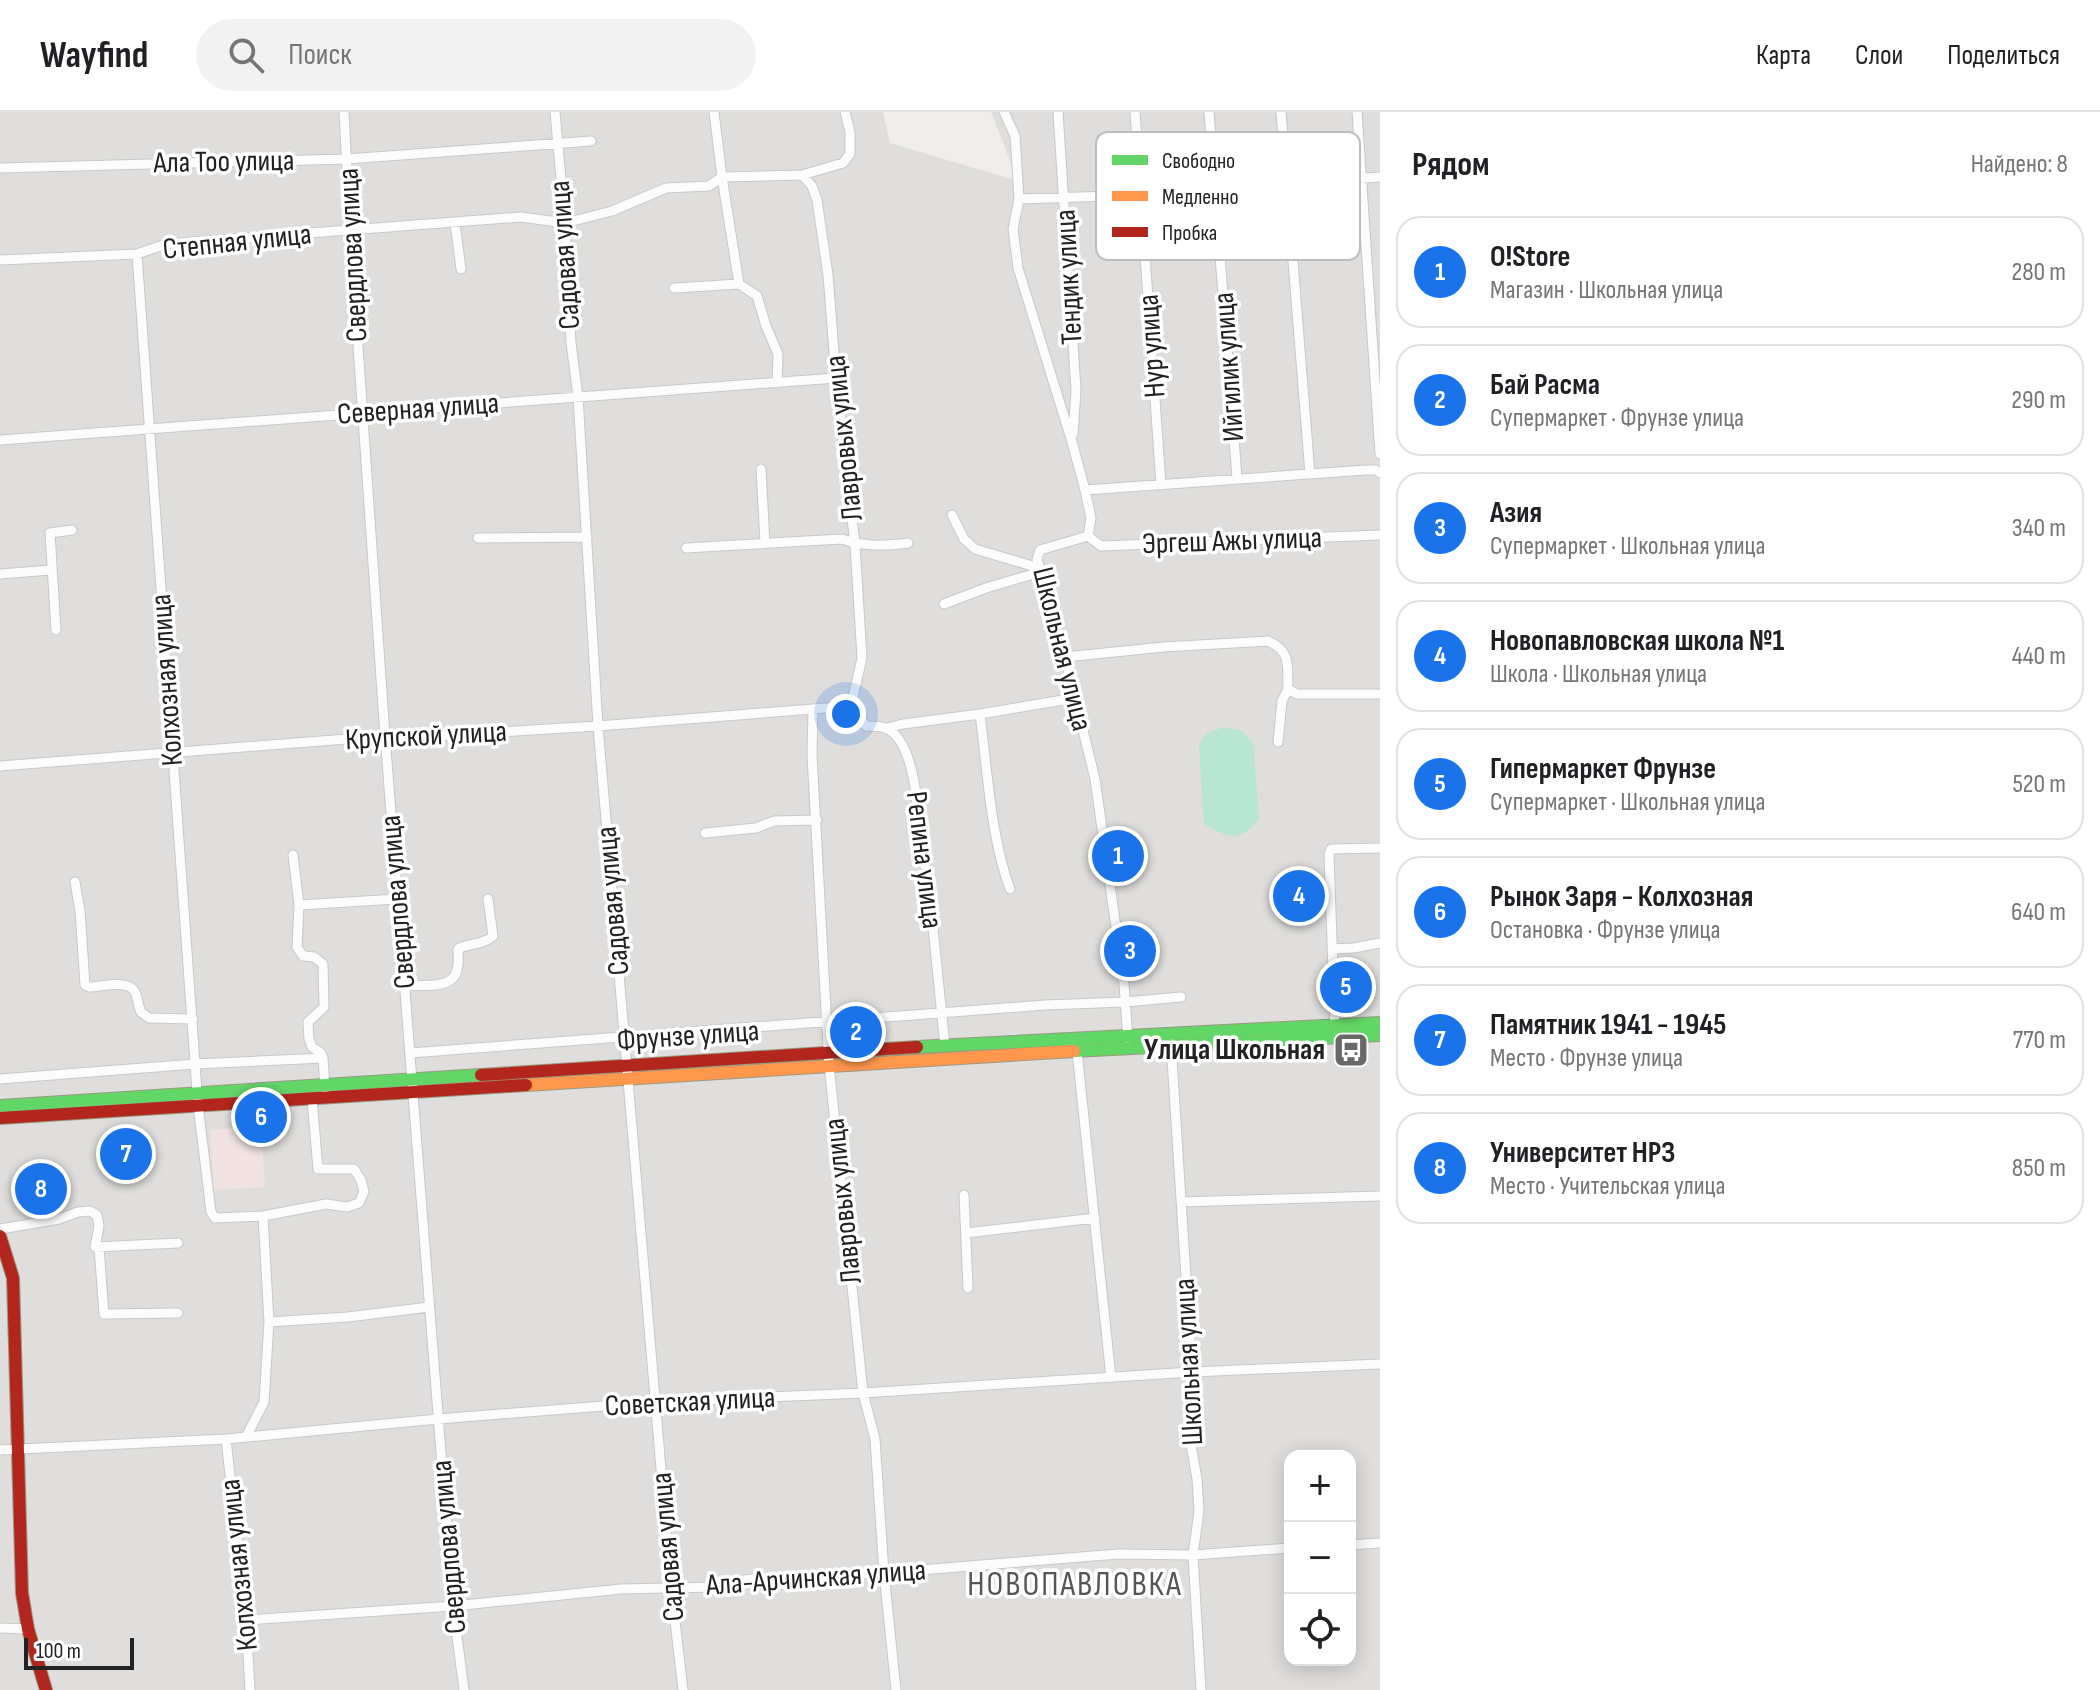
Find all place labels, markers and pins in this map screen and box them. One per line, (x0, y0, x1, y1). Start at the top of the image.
pin: 1 (1092, 826, 1144, 886)
pin: 4 (1273, 866, 1325, 926)
pin: 3 (1104, 921, 1156, 981)
pin: 5 (1320, 957, 1372, 1017)
pin: 2 (830, 1002, 882, 1062)
bus stop icon: Улица Школьная (1332, 1031, 1370, 1069)
place label: Улица Школьная (1144, 1032, 1325, 1068)
pin: 6 (235, 1087, 287, 1147)
pin: 7 (100, 1124, 152, 1184)
pin: 8 (15, 1159, 67, 1219)

